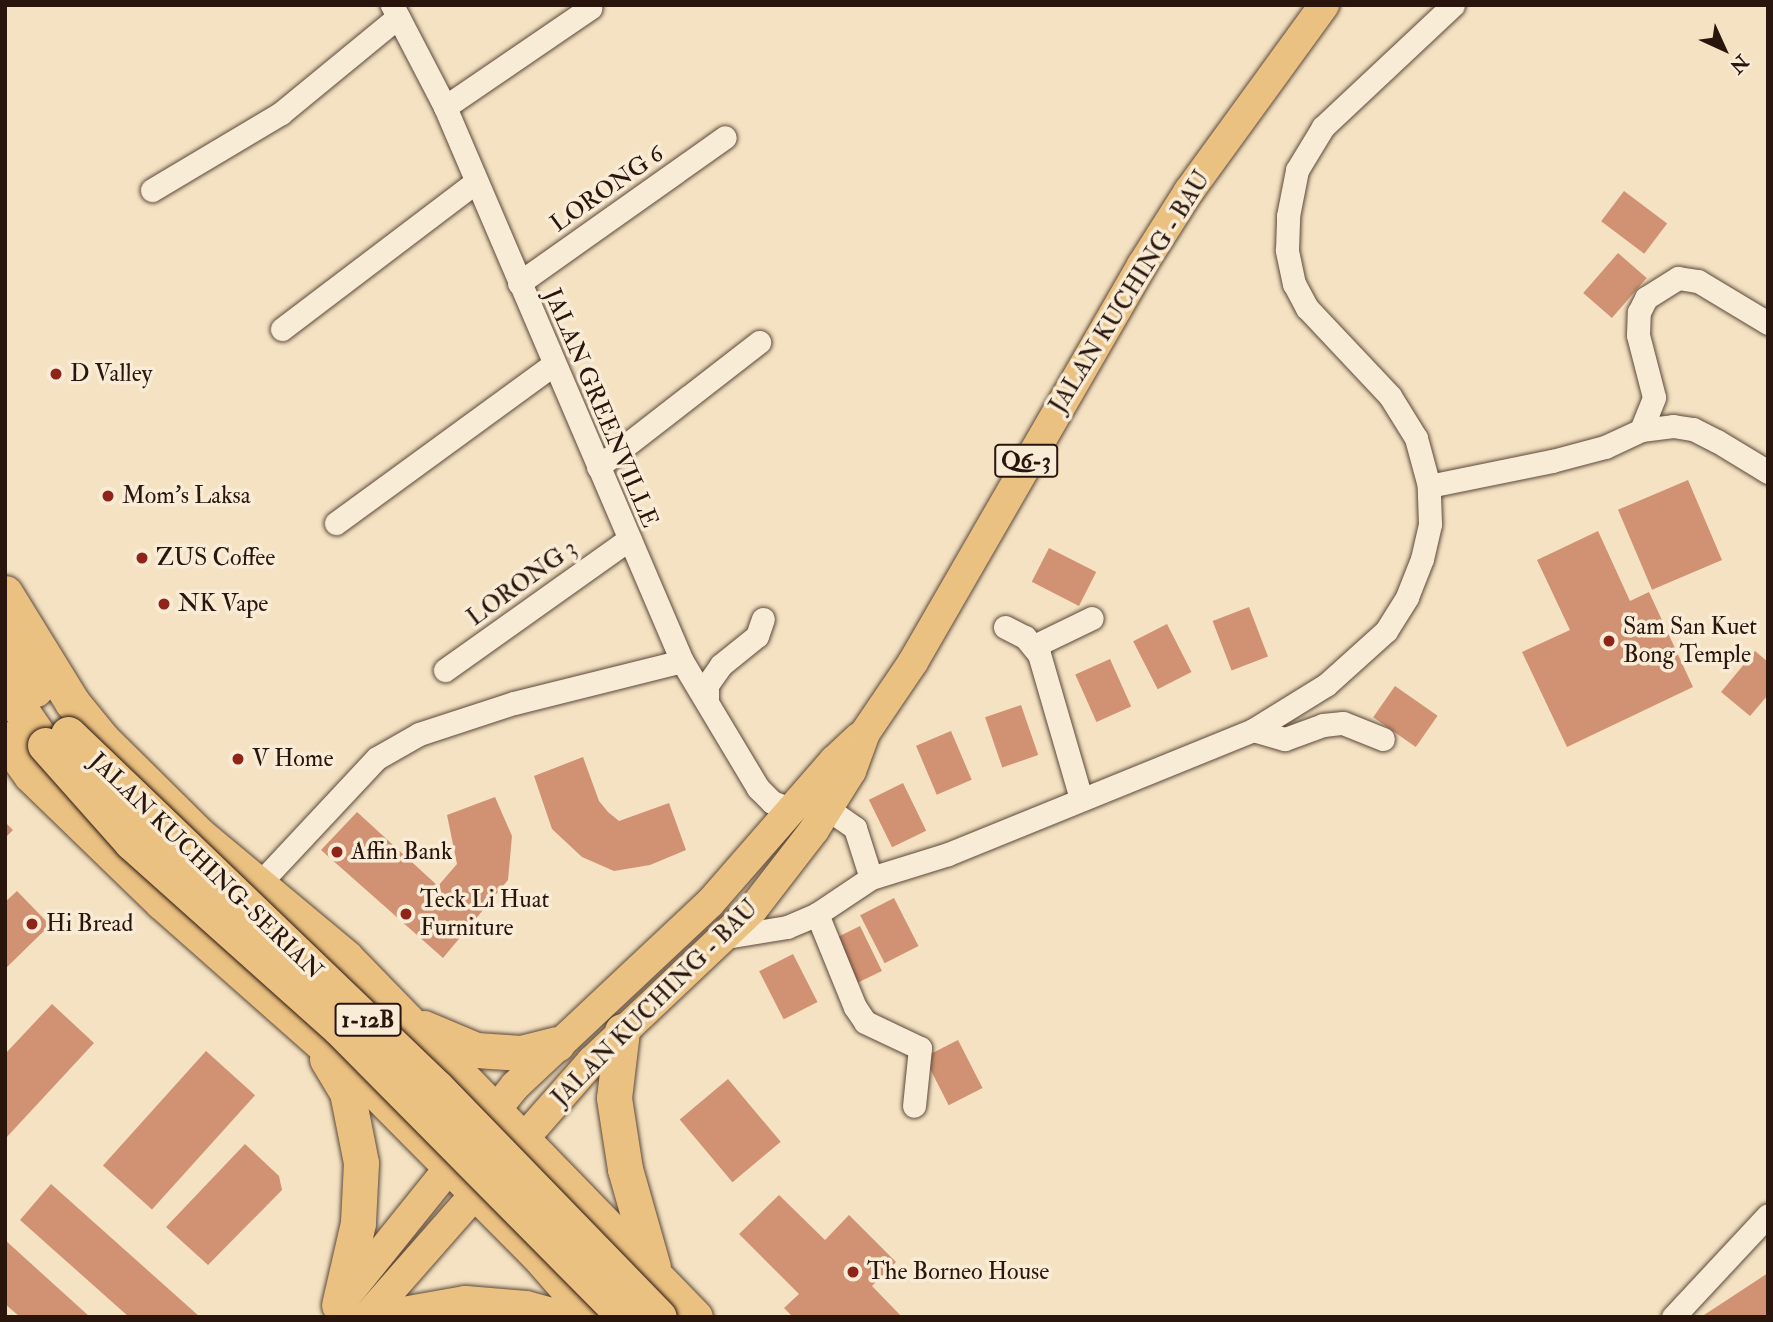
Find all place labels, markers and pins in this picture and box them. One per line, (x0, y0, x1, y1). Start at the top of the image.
place label: D Valley (70, 360, 152, 388)
marker: D Valley (48, 366, 64, 382)
place label: Mom's Laksa (122, 482, 251, 510)
marker: Mom's Laksa (100, 488, 116, 504)
place label: ZUS Coffee (156, 544, 275, 572)
marker: ZUS Coffee (134, 550, 150, 566)
place label: NK Vape (178, 590, 268, 618)
marker: NK Vape (156, 596, 172, 612)
place label: Sam San Kuet Bong Temple (1623, 613, 1757, 669)
marker: Sam San Kuet Bong Temple (1601, 633, 1617, 649)
place label: V Home (252, 745, 333, 773)
marker: V Home (230, 751, 246, 767)
place label: Affin Bank (351, 838, 452, 866)
marker: Affin Bank (329, 844, 345, 860)
place label: Teck Li Huat Furniture (420, 886, 549, 942)
marker: Teck Li Huat Furniture (398, 906, 414, 922)
place label: Hi Bread (46, 910, 133, 938)
marker: Hi Bread (24, 916, 40, 932)
place label: The Borneo House (867, 1258, 1049, 1286)
marker: The Borneo House (845, 1264, 861, 1280)

